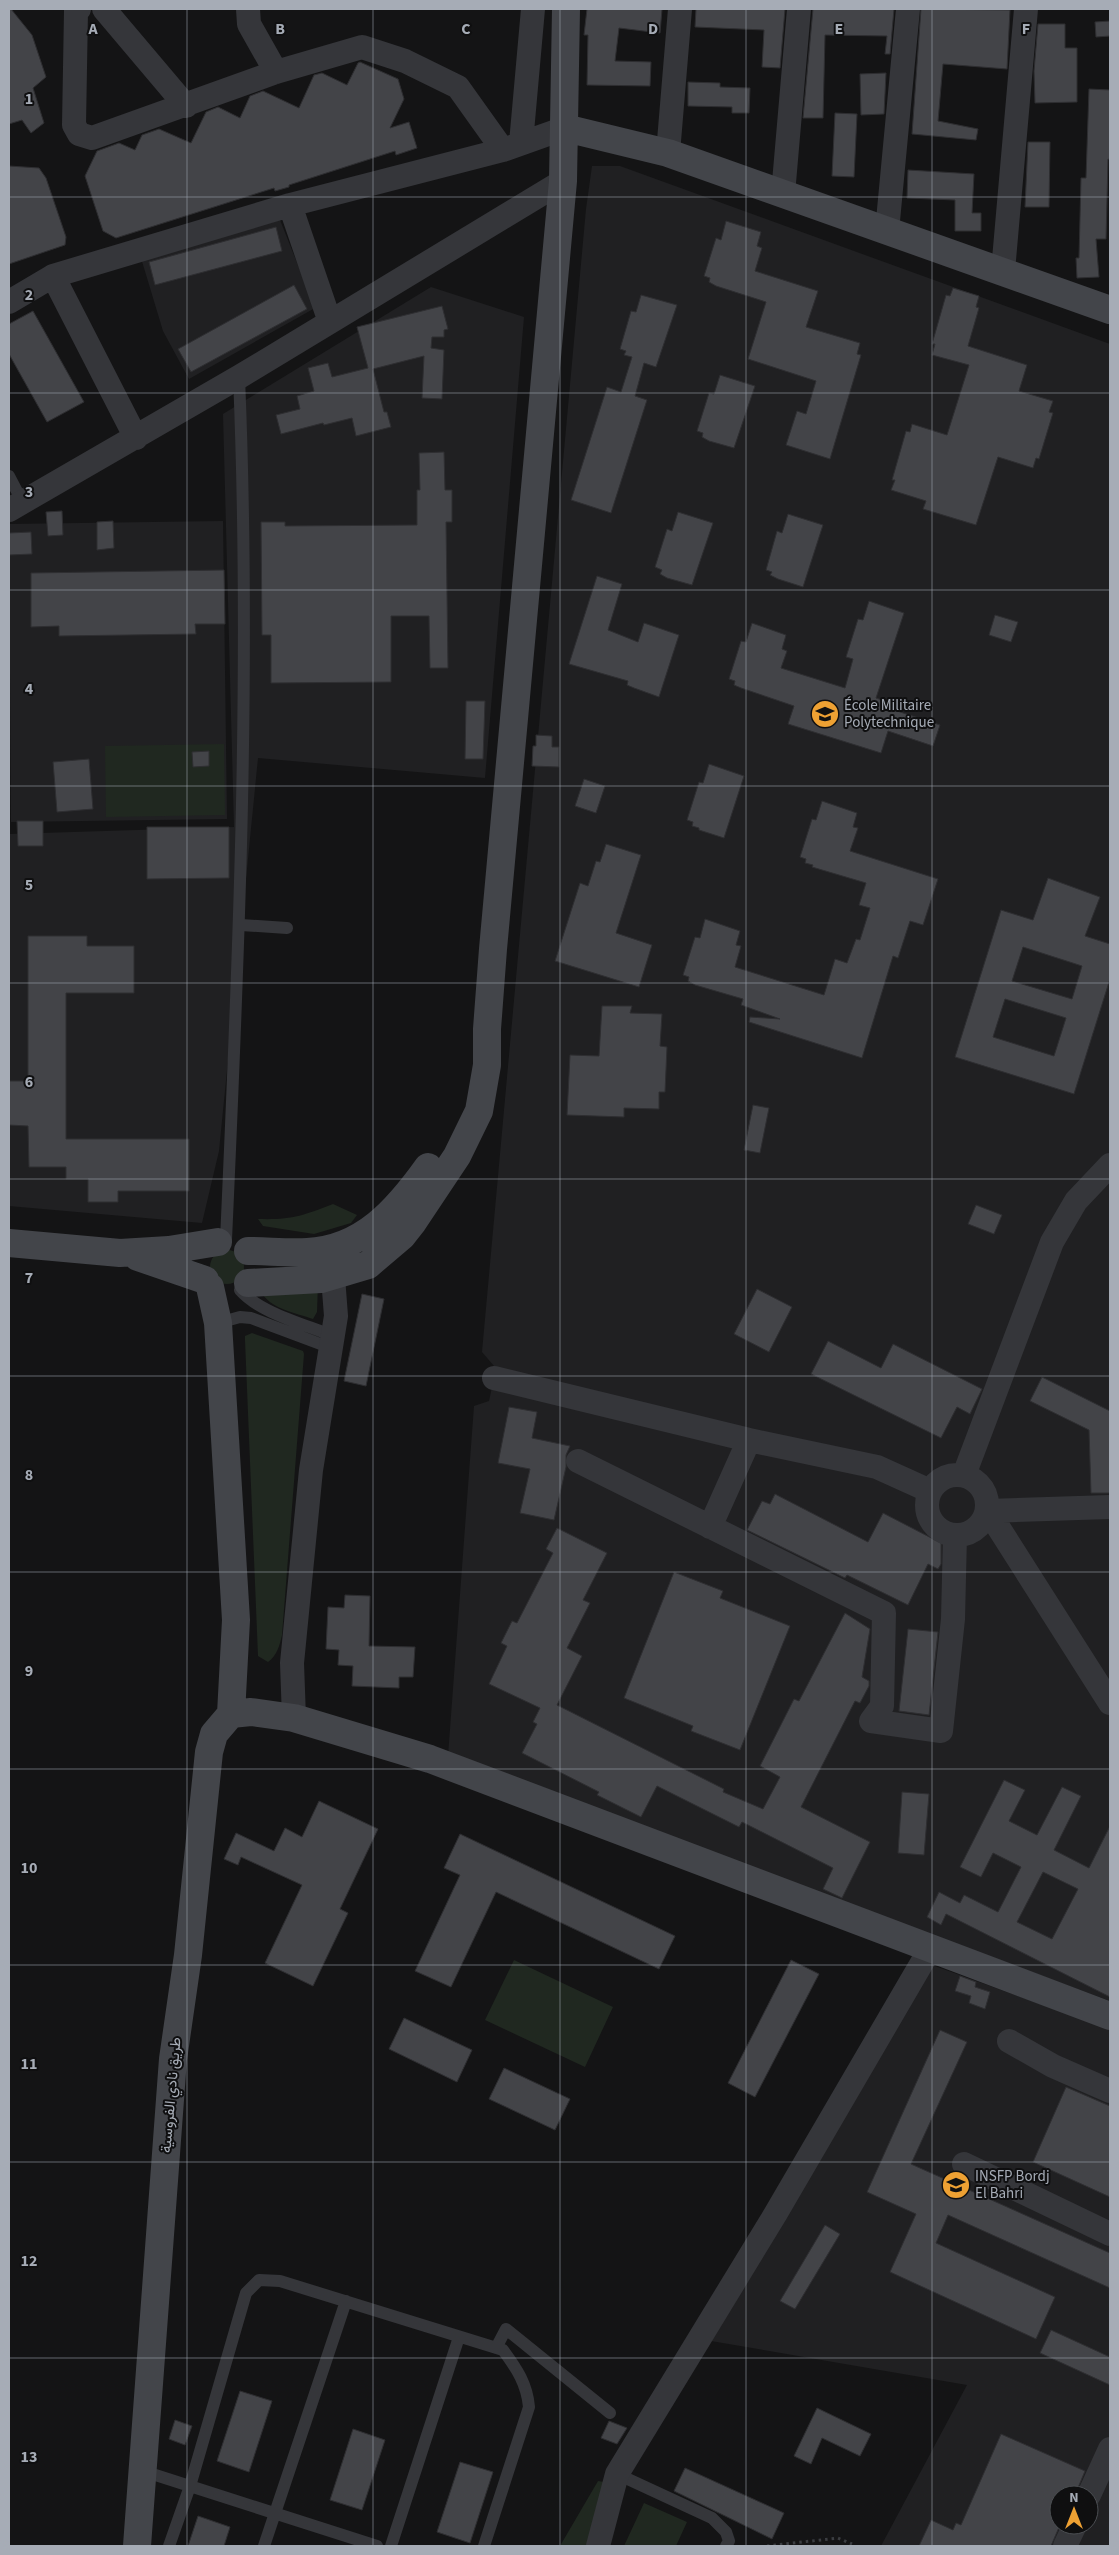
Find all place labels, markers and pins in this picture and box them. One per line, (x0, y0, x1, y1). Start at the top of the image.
place label: École Militaire Polytechnique (844, 695, 934, 733)
school or university icon: École Militaire Polytechnique (810, 699, 840, 729)
place label: INSFP Bordj El Bahri (975, 2166, 1050, 2204)
school or university icon: INSFP Bordj El Bahri (941, 2170, 971, 2200)

